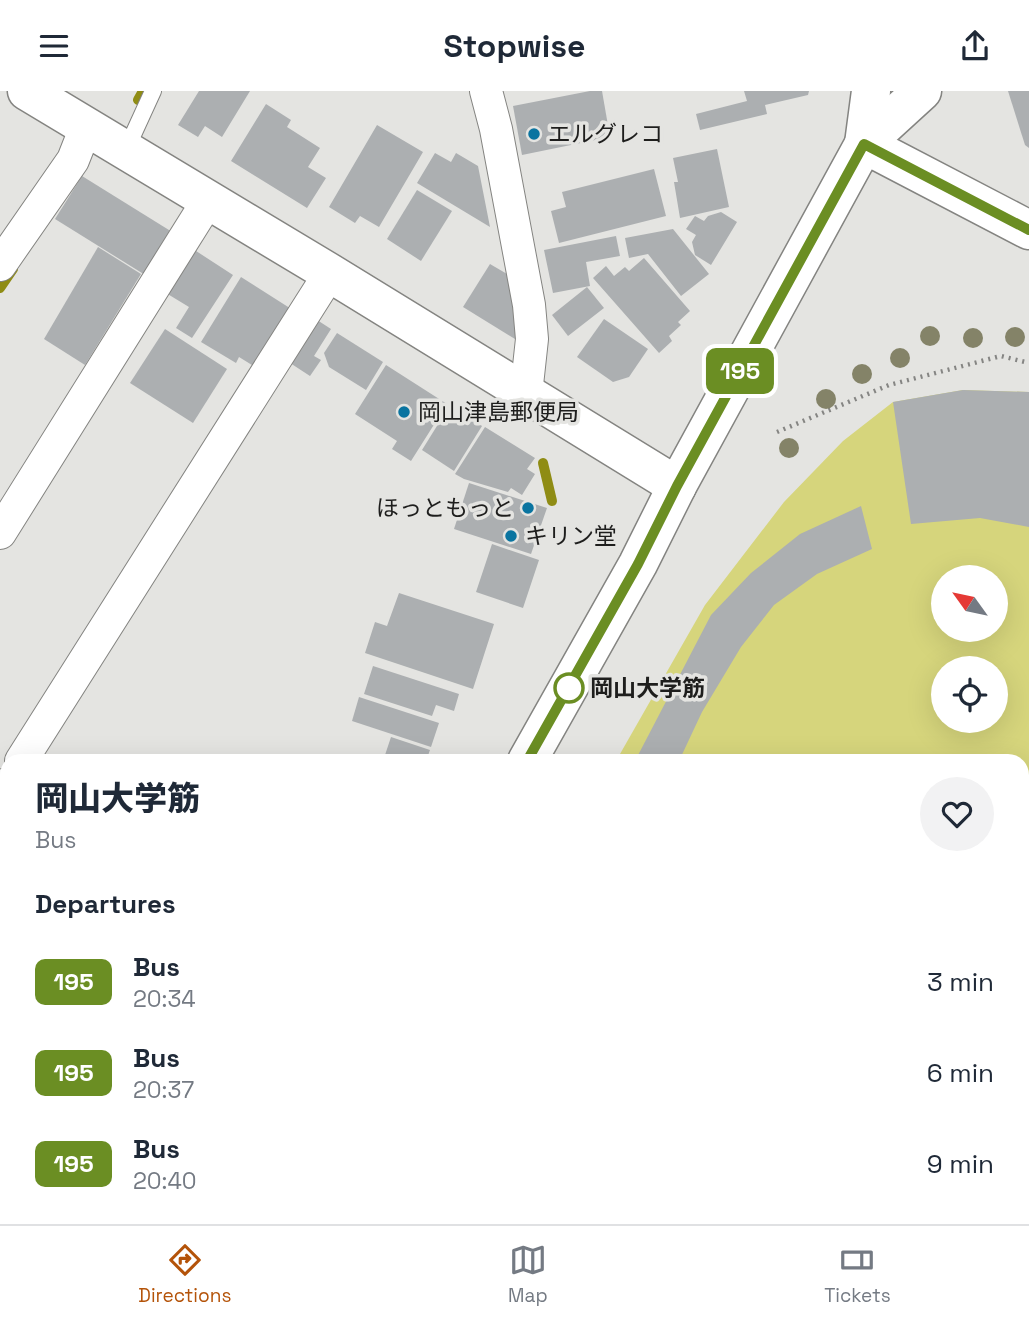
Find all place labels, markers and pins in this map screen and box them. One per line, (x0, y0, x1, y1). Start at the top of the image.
place label: エルグレコ (548, 119, 663, 149)
marker: エルグレコ (526, 126, 542, 142)
place label: 岡山津島郵便局 (418, 397, 579, 427)
marker: 岡山津島郵便局 (396, 404, 412, 420)
place label: ほっともっと (376, 493, 514, 523)
marker: ほっともっと (520, 500, 536, 516)
place label: キリン堂 (525, 521, 617, 551)
marker: キリン堂 (503, 528, 519, 544)
marker: 岡山大学筋 (554, 673, 584, 703)
place label: 岡山大学筋 (590, 673, 705, 703)

